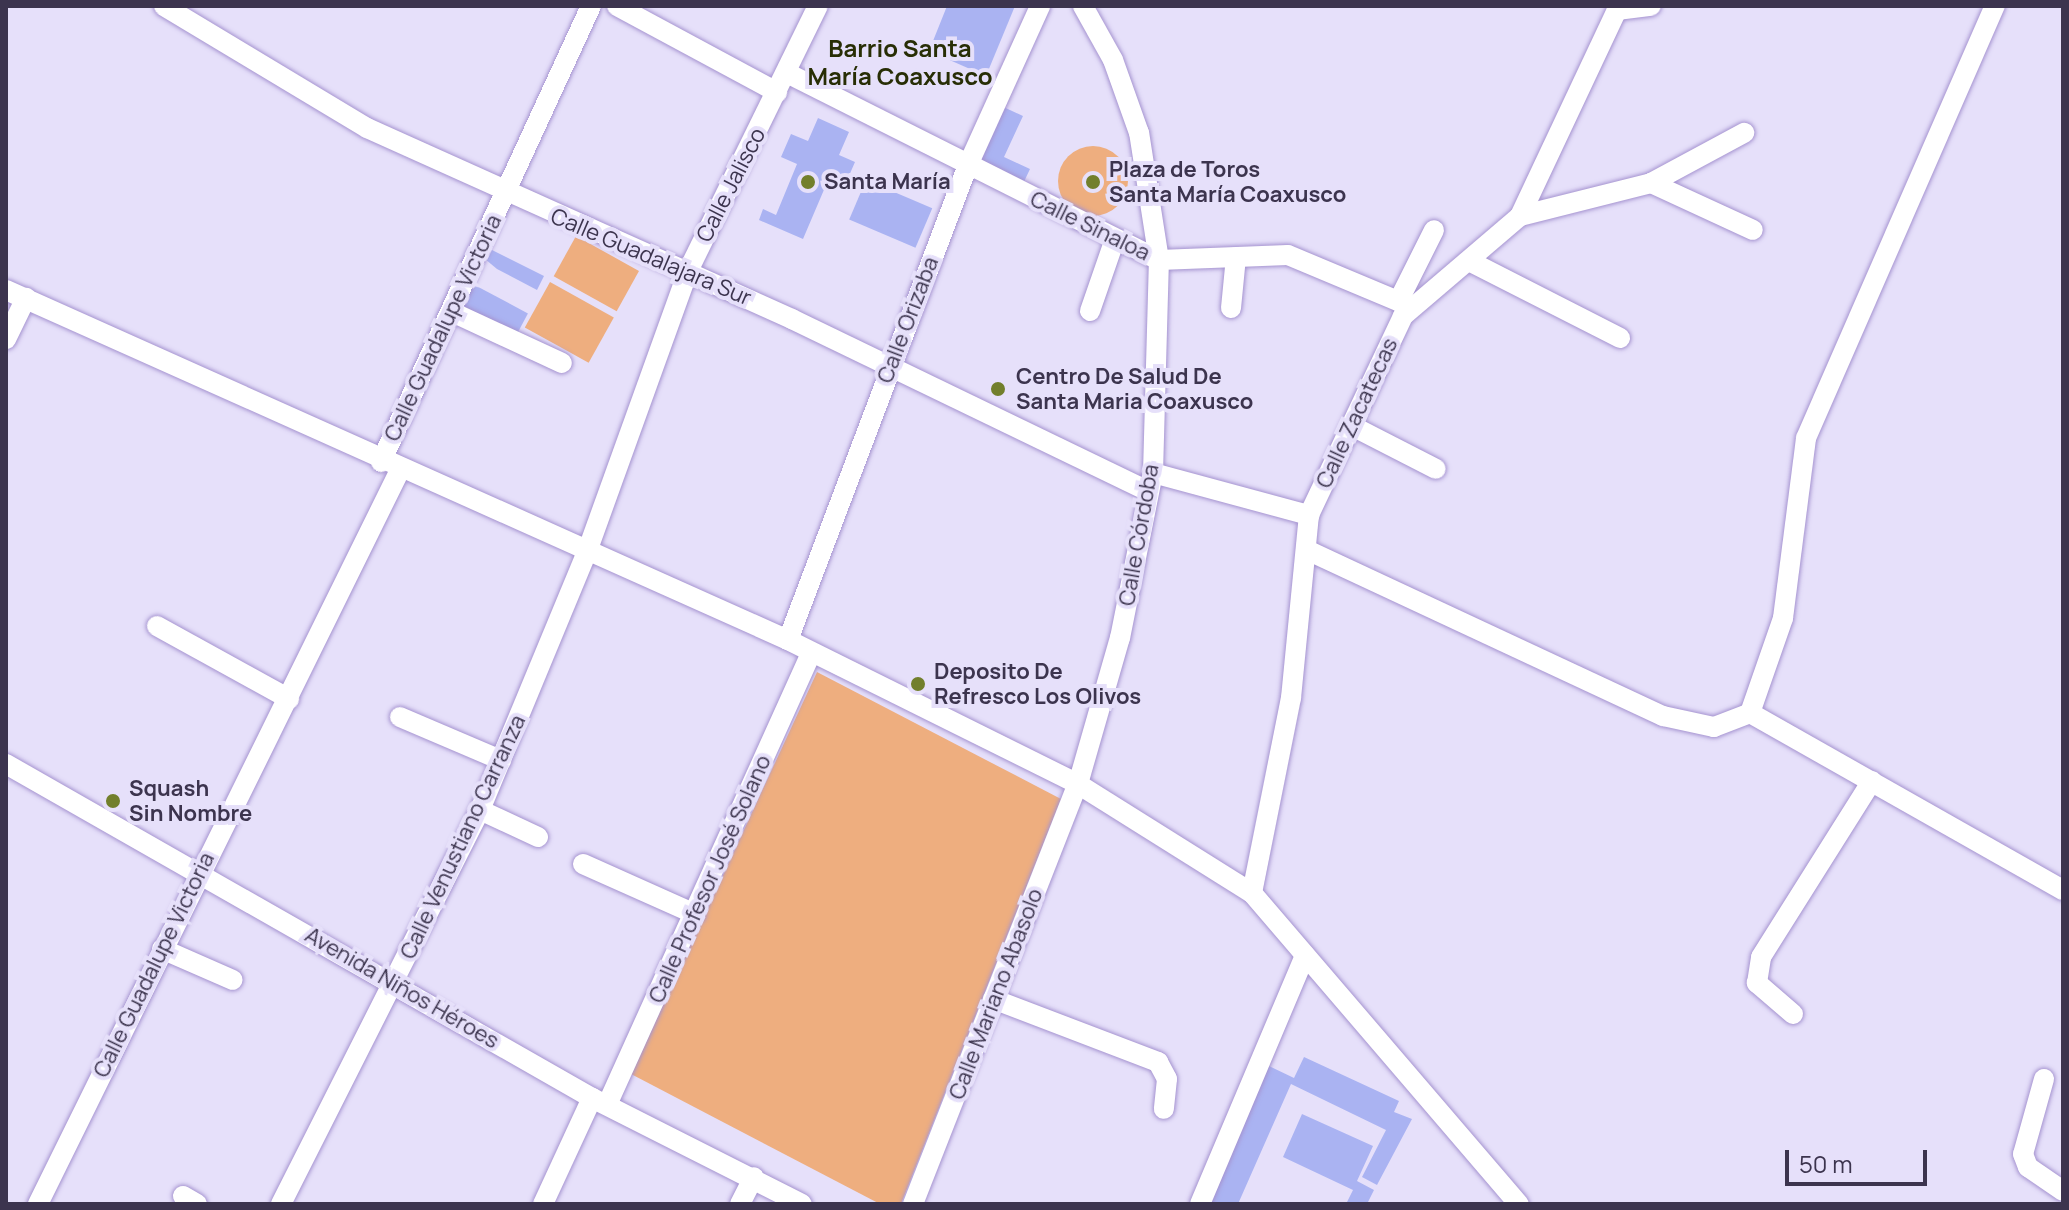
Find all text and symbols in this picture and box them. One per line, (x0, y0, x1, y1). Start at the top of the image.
district label: Barrio Santa María Coaxusco (807, 34, 993, 90)
street label: Calle Jalisco (691, 123, 771, 247)
place label: Plaza de Toros Santa María Coaxusco (1109, 156, 1346, 208)
place label: Santa María (824, 169, 951, 195)
marker: Santa María (799, 173, 817, 191)
marker: Plaza de Toros Santa María Coaxusco (1084, 173, 1102, 191)
street label: Calle Sinaloa (1026, 186, 1154, 266)
street label: Calle Guadalajara Sur (547, 203, 755, 311)
street label: Calle Guadalupe Victoria (379, 211, 507, 445)
street label: Calle Orizaba (872, 253, 944, 387)
street label: Calle Zacatecas (1311, 334, 1403, 492)
place label: Centro De Salud De Santa Maria Coaxusco (1016, 363, 1253, 414)
marker: Centro De Salud De Santa Maria Coaxusco (987, 378, 1009, 400)
street label: Calle Córdoba (1114, 462, 1164, 608)
place label: Deposito De Refresco Los Olivos (934, 658, 1141, 710)
marker: Deposito De Refresco Los Olivos (909, 675, 927, 693)
street label: Calle Venustiano Carranza (395, 711, 531, 963)
street label: Calle Profesor José Solano (643, 751, 777, 1007)
place label: Squash Sin Nombre (129, 775, 252, 826)
marker: Squash Sin Nombre (104, 792, 122, 810)
street label: Calle Guadalupe Victoria (88, 848, 220, 1082)
street label: Calle Mariano Abasolo (944, 885, 1048, 1103)
street label: Avenida Niños Héroes (300, 922, 504, 1054)
scale bar (1789, 1134, 1931, 1184)
text: 50 m (1799, 1147, 1853, 1180)

